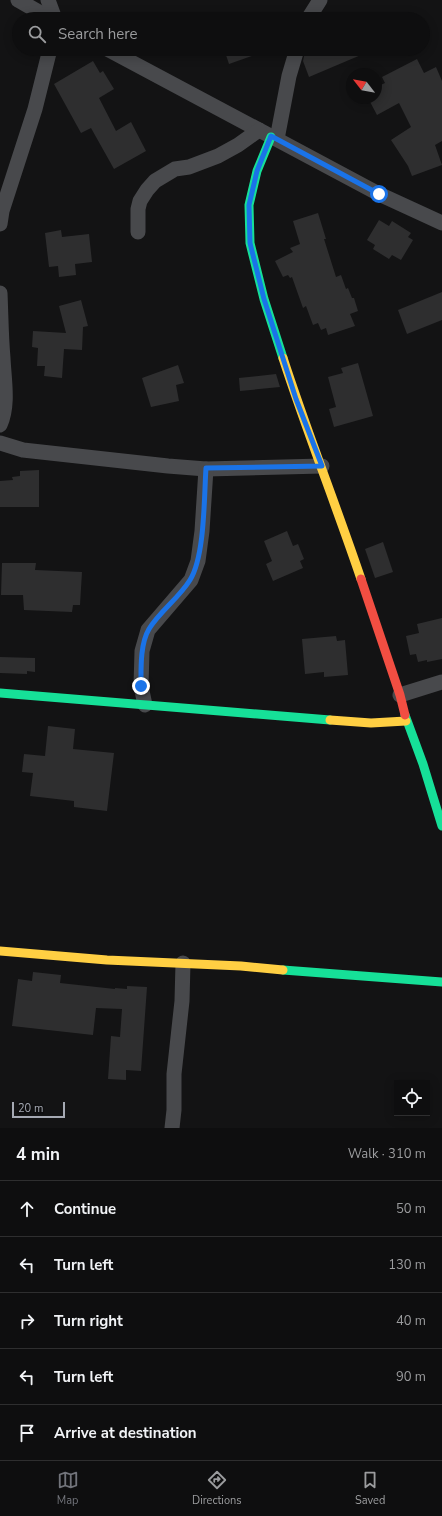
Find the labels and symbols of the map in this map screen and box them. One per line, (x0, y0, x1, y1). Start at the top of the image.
north arrow (346, 68, 382, 104)
route start (370, 185, 388, 203)
route end (132, 677, 150, 695)
scale bar (12, 1100, 65, 1119)

